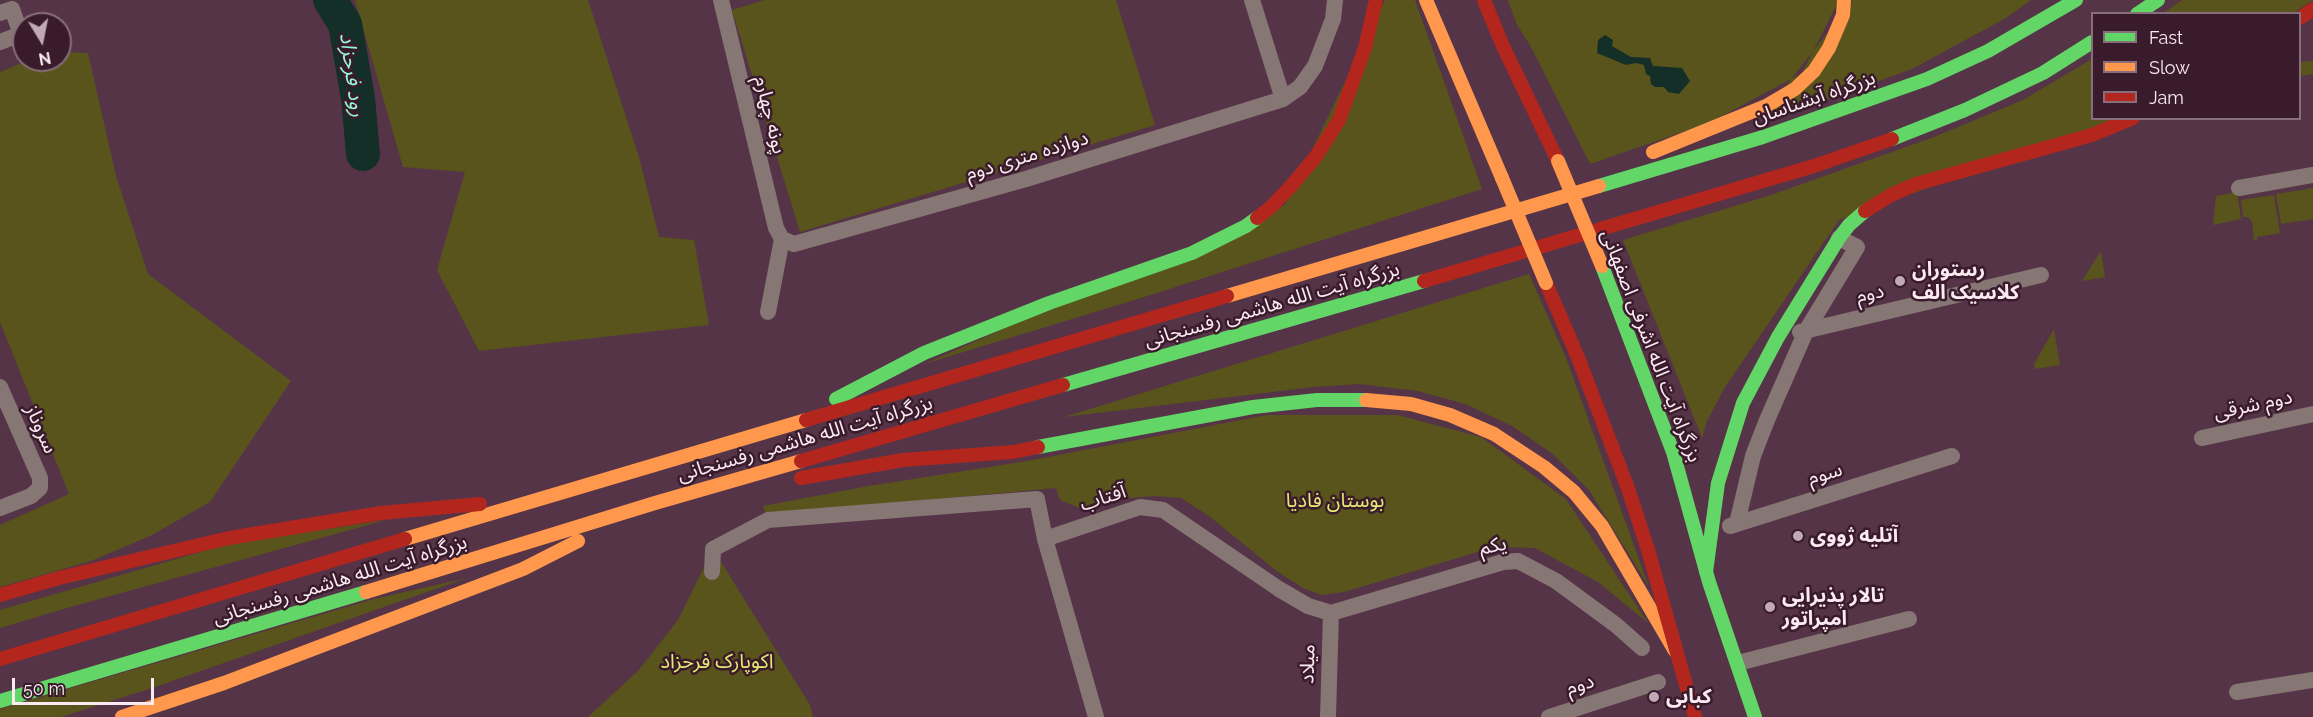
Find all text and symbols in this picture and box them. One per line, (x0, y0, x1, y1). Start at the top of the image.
north arrow (12, 12, 72, 72)
legend (2091, 12, 2301, 120)
text: Fast (2149, 27, 2183, 48)
water label: رود فرحزاد (334, 31, 370, 119)
text: N (37, 48, 53, 69)
text: Slow (2149, 57, 2190, 78)
street label: بزرگراه آبشناسان (1749, 66, 1879, 130)
street label: پونه چهارم (749, 73, 791, 157)
text: Jam (2149, 87, 2184, 108)
street label: دوازده متری دوم (963, 126, 1091, 186)
street label: بزرگراه آیت الله اشرفی اصفهانی (1596, 226, 1706, 466)
street label: بزرگراه آیت الله هاشمی رفسنجانی (1142, 257, 1402, 353)
place label: رستوران کلاسیک الف (1912, 258, 2019, 305)
marker: رستوران کلاسیک الف (1893, 274, 1907, 288)
street label: دوم (1854, 279, 1886, 309)
street label: دوم شرقی (2211, 385, 2295, 425)
street label: بزرگراه آیت الله هاشمی رفسنجانی (675, 391, 935, 487)
street label: سروناز (20, 401, 62, 457)
street label: سوم (1805, 457, 1845, 491)
street label: آفتاب (1077, 479, 1129, 517)
park label: بوستان فادیا (1286, 489, 1384, 513)
place label: آتلیه ژووی (1810, 524, 1898, 548)
marker: آتلیه ژووی (1791, 529, 1805, 543)
street label: بزرگراه آیت الله هاشمی رفسنجانی (210, 530, 470, 630)
street label: یکم (1477, 532, 1509, 560)
place label: تالار پذیرایی امپراتور (1782, 584, 1884, 631)
marker: تالار پذیرایی امپراتور (1763, 600, 1777, 614)
street label: میلاد (1295, 644, 1321, 684)
park label: اکوپارک فرحزاد (661, 650, 773, 674)
scale bar (15, 666, 158, 704)
street label: دوم (1563, 669, 1597, 701)
text: 50 m (23, 678, 65, 699)
place label: کبابی (1666, 685, 1711, 709)
marker: کبابی (1647, 690, 1661, 704)

